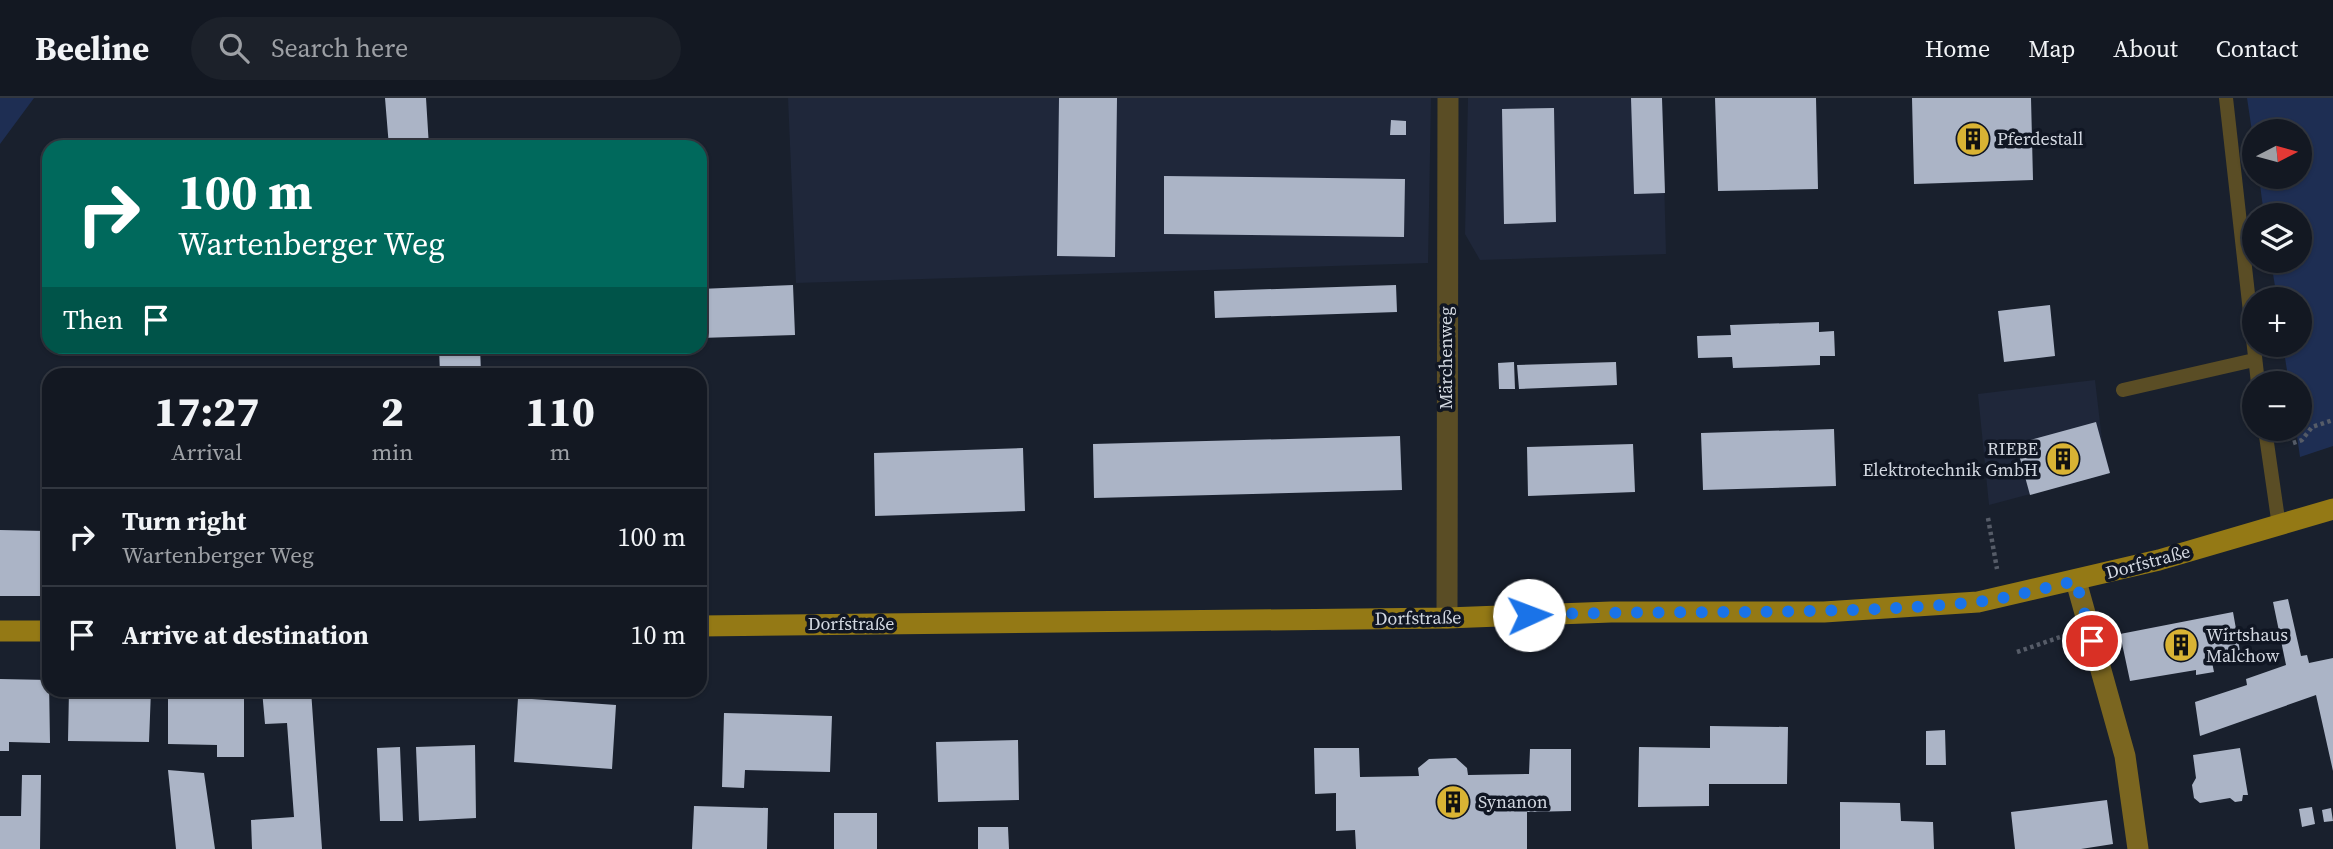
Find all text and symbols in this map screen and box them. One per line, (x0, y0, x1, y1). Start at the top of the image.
search box (191, 17, 681, 80)
text: Beeline (35, 26, 149, 71)
icon: search (215, 29, 253, 67)
text: Search here (271, 30, 408, 66)
text: Home (1925, 32, 1990, 65)
text: Map (2028, 32, 2075, 65)
text: About (2113, 32, 2178, 65)
text: Contact (2216, 32, 2298, 65)
north arrow (2242, 119, 2312, 189)
map controls (2242, 119, 2312, 441)
building icon: Pferdestall (1954, 120, 1992, 158)
place label: Pferdestall (1997, 126, 2083, 151)
text: 100 m (178, 158, 313, 225)
icon: right (63, 168, 154, 259)
button: layers (2242, 203, 2312, 273)
text: Wartenberger Weg (178, 222, 445, 266)
button: + (2242, 287, 2312, 357)
icon: arrive (137, 301, 175, 339)
text: Then (63, 302, 123, 338)
street label: Märchenweg (1433, 306, 1458, 410)
button: − (2242, 371, 2312, 441)
text: 17:27 (154, 382, 259, 440)
text: 2 (381, 382, 404, 440)
text: 110 (525, 382, 595, 440)
text: Arrival (171, 436, 242, 468)
text: min (372, 436, 413, 468)
text: m (550, 436, 570, 468)
place label: RIEBE Elektrotechnik GmbH (1863, 436, 2038, 482)
building icon: RIEBE Elektrotechnik GmbH (2044, 440, 2082, 478)
text: Turn right (122, 503, 246, 539)
icon: right (63, 518, 101, 556)
text: 100 m (618, 519, 686, 555)
street label: Dorfstraße (2103, 538, 2193, 585)
text: Wartenberger Weg (122, 539, 314, 571)
position arrow (1492, 578, 1566, 652)
street label: Dorfstraße (1374, 604, 1462, 631)
street label: Dorfstraße (808, 611, 894, 636)
pin (2062, 611, 2122, 671)
icon: arrive (63, 616, 101, 654)
text: Arrive at destination (122, 617, 369, 653)
text: 10 m (631, 617, 686, 653)
icon: arrive (2073, 622, 2111, 660)
place label: Wirtshaus Malchow (2206, 622, 2288, 668)
building icon: Wirtshaus Malchow (2162, 626, 2200, 664)
building icon: Synanon (1434, 783, 1472, 821)
place label: Synanon (1478, 789, 1548, 814)

